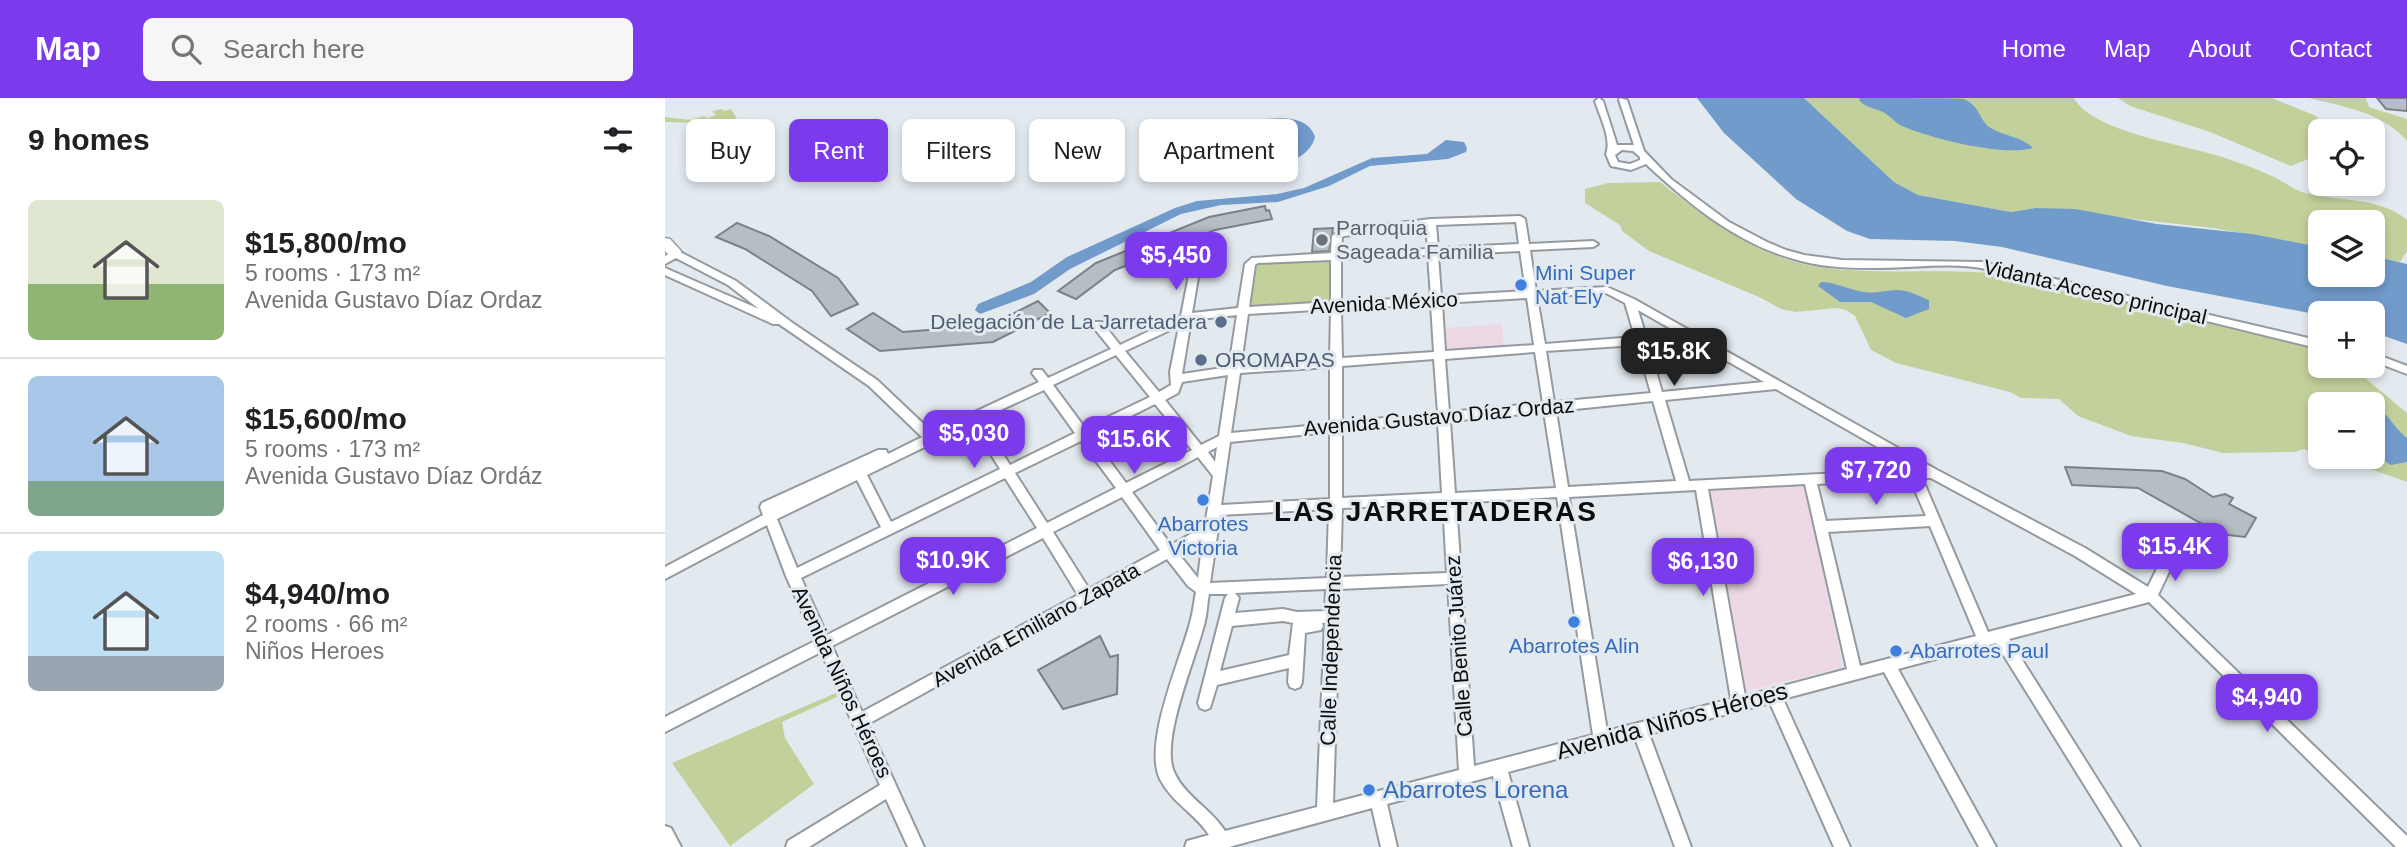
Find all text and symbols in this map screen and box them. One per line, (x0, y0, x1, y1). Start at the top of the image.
search box (143, 18, 633, 81)
text: Map (35, 30, 101, 67)
icon: search (167, 30, 205, 68)
text: Search here (223, 34, 365, 64)
text: Home (2002, 35, 2066, 62)
text: Map (2104, 35, 2151, 62)
text: About (2189, 35, 2251, 62)
text: Contact (2289, 35, 2372, 62)
chip: Buy (686, 119, 775, 182)
chip: Rent (789, 119, 888, 182)
chip: Filters (902, 119, 1015, 182)
chip: New (1029, 119, 1125, 182)
chip: Apartment (1139, 119, 1298, 182)
map controls (2308, 119, 2385, 469)
button: locate (2308, 119, 2385, 196)
icon: filters (599, 121, 637, 159)
text: 9 homes (28, 123, 150, 156)
button: layers (2308, 210, 2385, 287)
place label: Parroquia Sageada Familia (1336, 216, 1494, 263)
text: $15,800/mo (245, 226, 407, 259)
icon: home (84, 228, 168, 312)
pin: $5,450 (1119, 232, 1233, 292)
marker: Parroquia Sageada Familia (1314, 232, 1330, 248)
text: $5,450 (1141, 242, 1211, 268)
street label: Vidanta Acceso principal (1981, 255, 2209, 328)
text: 5 rooms · 173 m² (245, 260, 420, 286)
place label: Mini Super Nat Ely (1535, 261, 1635, 308)
marker: Mini Super Nat Ely (1513, 277, 1529, 293)
text: Avenida Gustavo Díaz Ordaz (245, 287, 542, 313)
street label: Avenida México (1310, 287, 1458, 318)
button: + (2308, 301, 2385, 378)
place label: Delegación de La Jarretadera (930, 310, 1207, 333)
marker: Delegación de La Jarretadera (1213, 314, 1229, 330)
pin: $15.8K (1617, 328, 1731, 388)
text: $15.8K (1637, 338, 1711, 364)
place label: OROMAPAS (1215, 348, 1335, 371)
marker: OROMAPAS (1193, 352, 1209, 368)
button: − (2308, 392, 2385, 469)
street label: Avenida Gustavo Díaz Ordaz (1303, 393, 1575, 440)
text: $15,600/mo (245, 402, 407, 435)
icon: home (84, 404, 168, 488)
pin: $5,030 (917, 410, 1031, 470)
pin: $15.6K (1077, 416, 1191, 476)
text: $5,030 (939, 420, 1009, 446)
text: $15.6K (1097, 426, 1171, 452)
text: 5 rooms · 173 m² (245, 436, 420, 462)
pin: $7,720 (1819, 448, 1933, 507)
text: $7,720 (1841, 457, 1911, 483)
text: Avenida Gustavo Díaz Ordáz (245, 463, 542, 489)
marker: Abarrotes Victoria (1195, 492, 1211, 508)
district label: LAS JARRETADERAS (1274, 496, 1598, 527)
place label: Abarrotes Victoria (1157, 512, 1249, 559)
pin: $15.4K (2118, 524, 2232, 583)
text: $15.4K (2138, 533, 2212, 559)
pin: $10.9K (896, 538, 1010, 597)
pin: $6,130 (1646, 538, 1760, 598)
text: $10.9K (916, 547, 990, 573)
text: $6,130 (1668, 548, 1738, 574)
street label: Calle Independencia (1316, 554, 1345, 746)
street label: Calle Benito Juárez (1441, 554, 1476, 738)
street label: Avenida Emiliano Zapata (928, 558, 1144, 691)
text: $4,940/mo (245, 577, 390, 610)
icon: home (84, 579, 168, 663)
street label: Avenida Niños Héroes (788, 582, 897, 781)
text: 2 rooms · 66 m² (245, 611, 407, 637)
marker: Abarrotes Alin (1566, 614, 1582, 630)
place label: Abarrotes Alin (1509, 634, 1639, 657)
text: Niños Heroes (245, 638, 384, 664)
place label: Abarrotes Paul (1910, 639, 2049, 662)
marker: Abarrotes Paul (1888, 643, 1904, 659)
pin: $4,940 (2210, 674, 2324, 734)
street label: Avenida Niños Héroes (1553, 677, 1790, 764)
text: $4,940 (2232, 684, 2302, 710)
place label: Abarrotes Lorena (1383, 776, 1569, 803)
marker: Abarrotes Lorena (1361, 782, 1377, 798)

